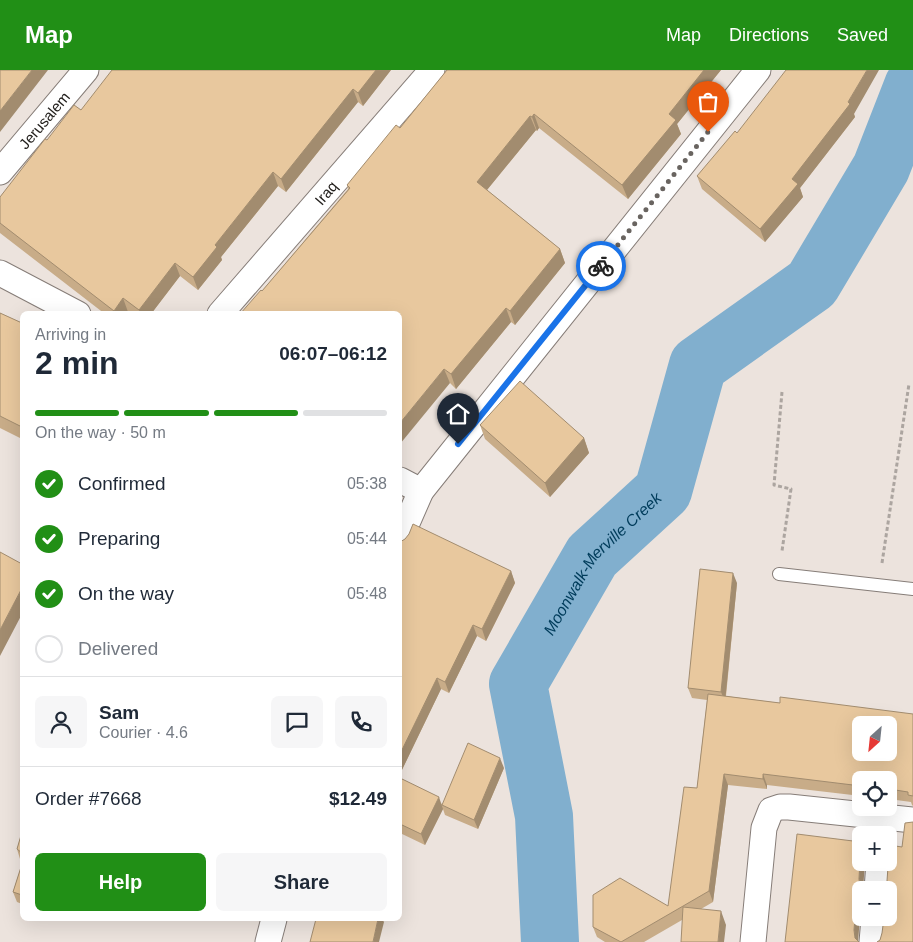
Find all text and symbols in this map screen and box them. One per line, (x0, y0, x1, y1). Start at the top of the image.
text: Map (25, 21, 73, 48)
text: Map (666, 25, 701, 45)
text: Directions (729, 25, 809, 45)
text: Saved (837, 25, 888, 45)
pin (687, 81, 729, 132)
street label: Jerusalem (15, 88, 73, 152)
icon: bag (694, 88, 722, 116)
street label: Iraq (311, 177, 340, 208)
courier (576, 241, 626, 291)
icon: bike (587, 252, 615, 280)
text: Arriving in (35, 326, 106, 343)
text: 06:07–06:12 (279, 343, 387, 364)
text: 2 min (35, 345, 119, 381)
pin (437, 393, 479, 444)
icon: home (444, 400, 472, 428)
text: On the way · 50 m (35, 424, 166, 441)
icon: check (35, 470, 63, 498)
text: Confirmed (78, 473, 166, 494)
text: 05:38 (347, 475, 387, 492)
water label: Moonwalk-Merville Creek (540, 488, 665, 638)
icon: check (35, 525, 63, 553)
text: Preparing (78, 528, 160, 549)
text: 05:44 (347, 530, 387, 547)
icon: check (35, 580, 63, 608)
text: On the way (78, 583, 174, 604)
text: 05:48 (347, 585, 387, 602)
text: Delivered (78, 638, 158, 659)
button: person (35, 696, 87, 748)
button: chat (271, 696, 323, 748)
button: phone (335, 696, 387, 748)
text: Sam (99, 702, 139, 723)
north arrow (852, 716, 898, 761)
map controls (852, 716, 897, 926)
text: Courier · 4.6 (99, 724, 188, 741)
button: locate (852, 771, 897, 816)
text: Order #7668 (35, 788, 142, 809)
text: $12.49 (329, 788, 387, 809)
button: + (852, 826, 897, 871)
button: Help (35, 853, 206, 911)
button: Share (216, 853, 387, 911)
button: − (852, 881, 897, 926)

